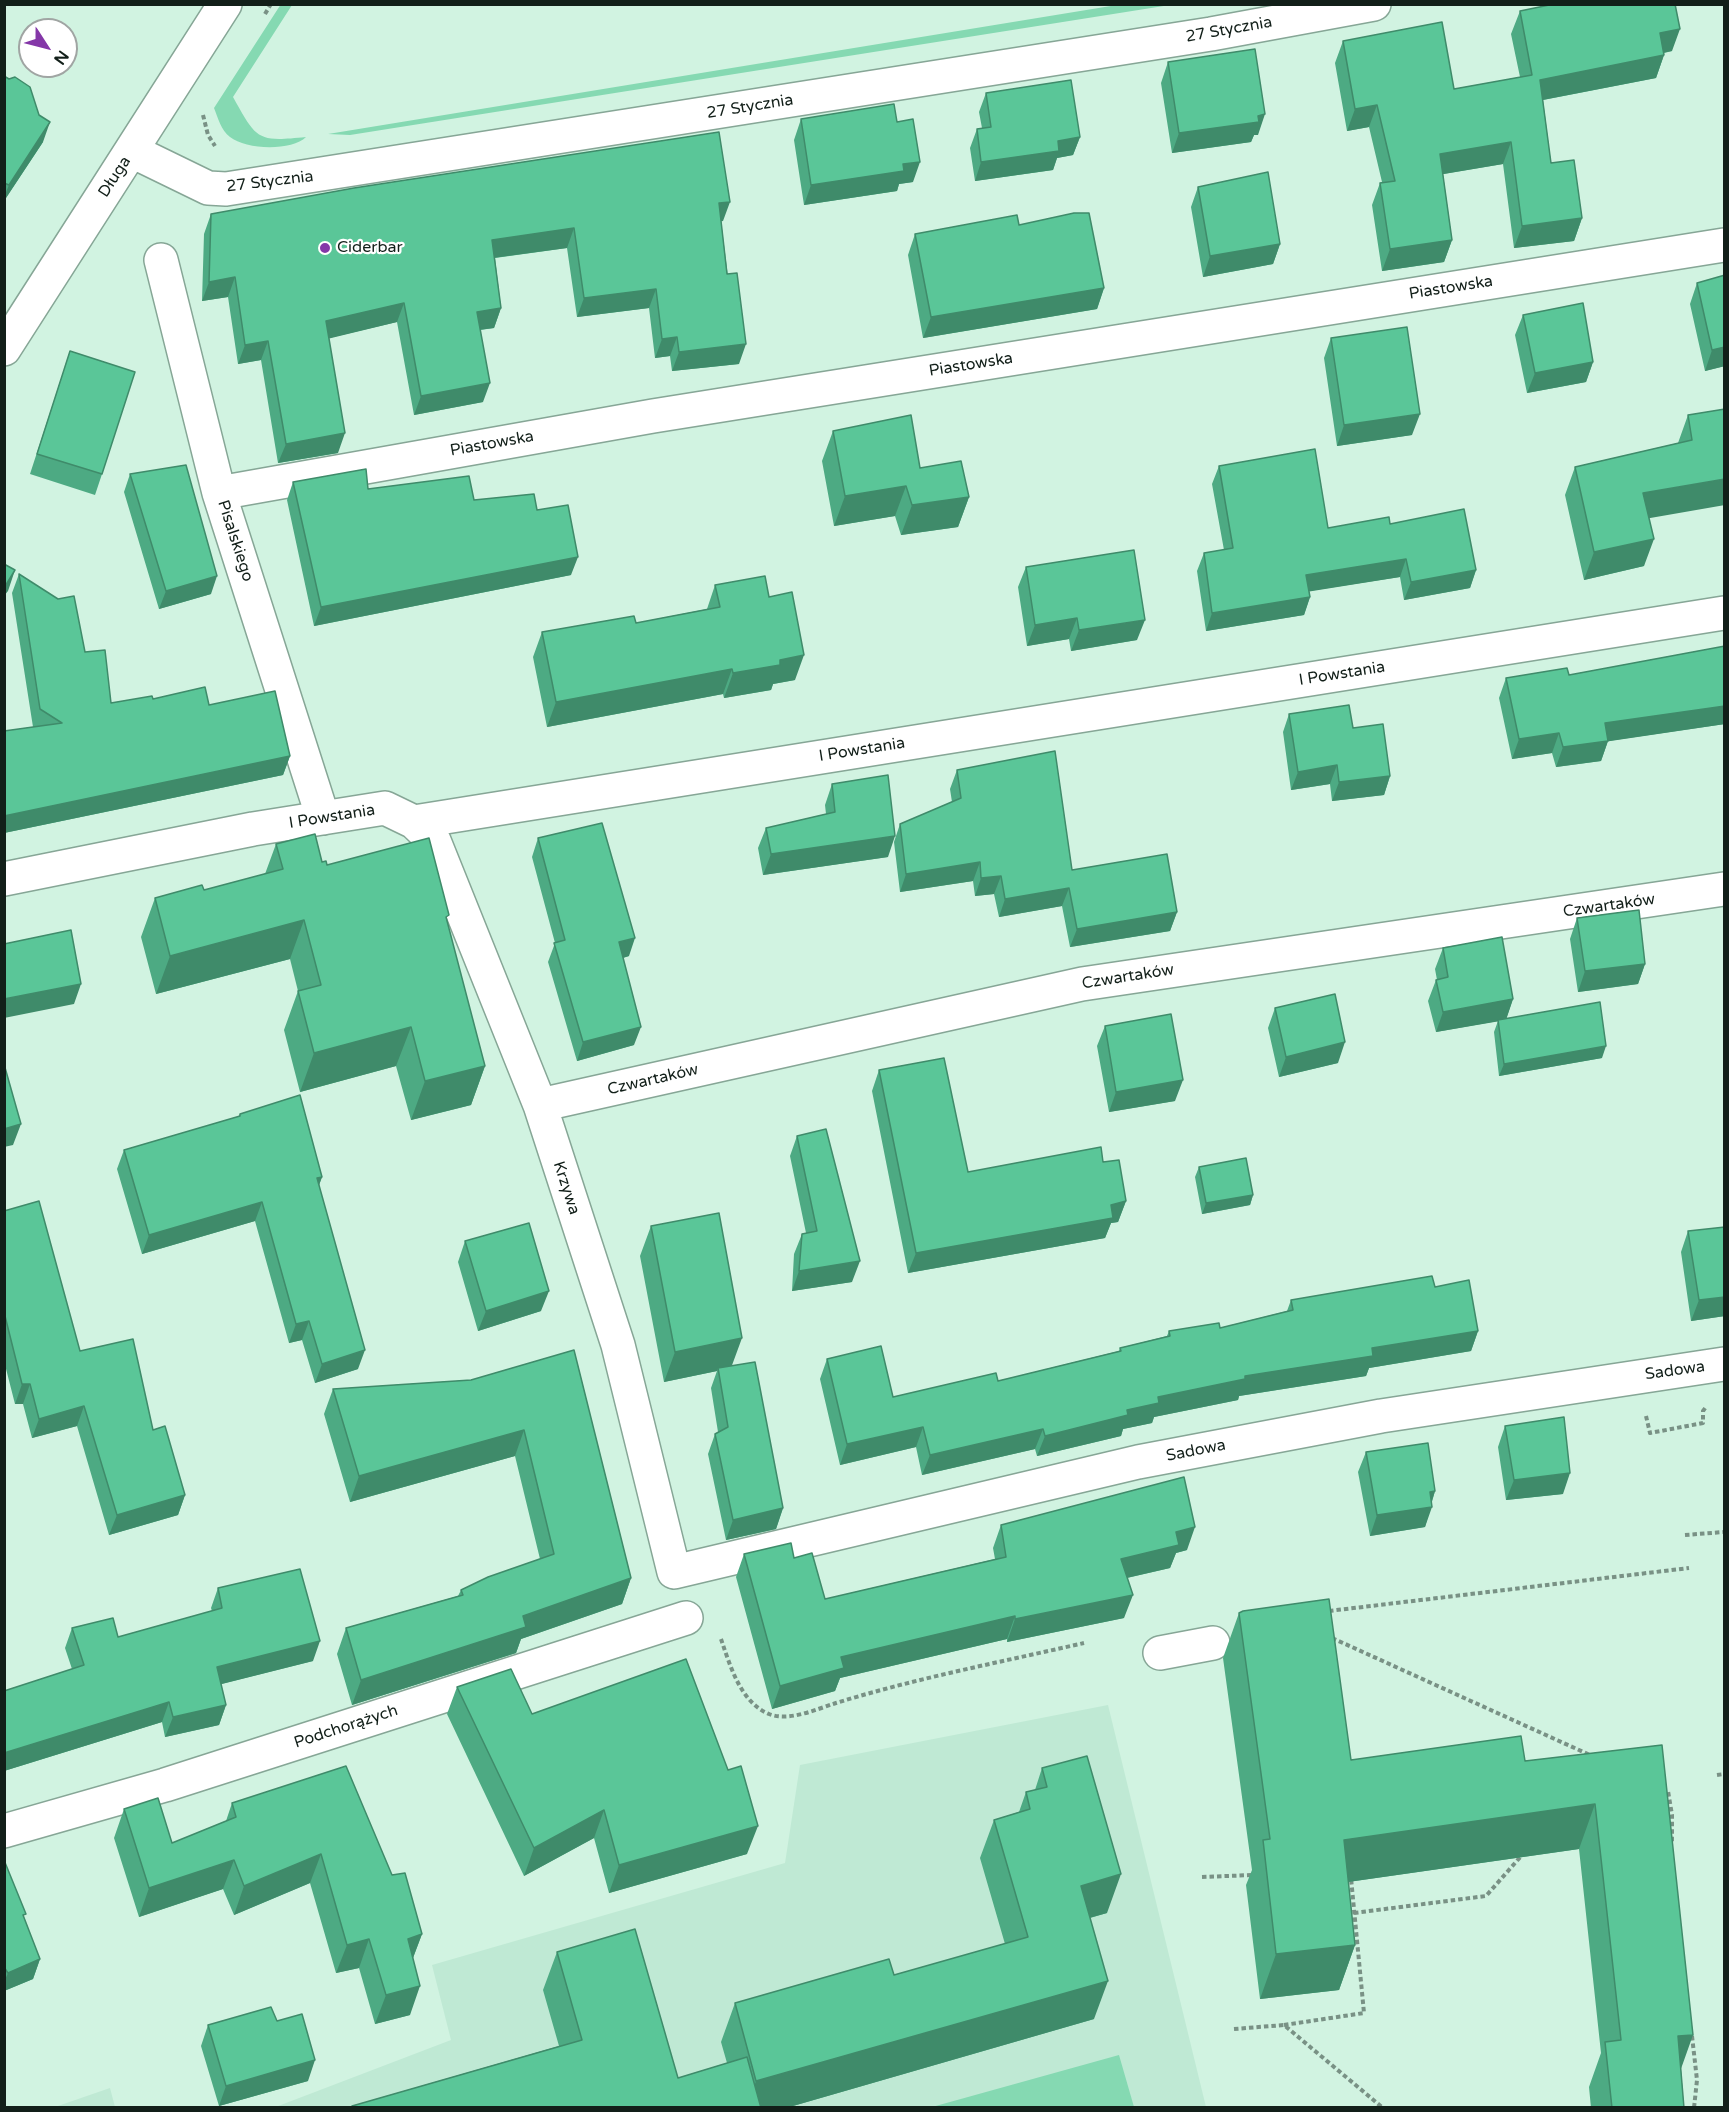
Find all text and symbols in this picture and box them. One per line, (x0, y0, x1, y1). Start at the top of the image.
street label: 27 Stycznia (1184, 13, 1274, 47)
north arrow (18, 18, 78, 78)
text: N (49, 46, 73, 68)
street label: 27 Stycznia (705, 91, 795, 123)
street label: Długa (95, 153, 135, 201)
street label: 27 Stycznia (225, 167, 315, 197)
place label: Ciderbar (337, 238, 403, 258)
marker: Ciderbar (318, 241, 332, 255)
street label: Piastowska (1408, 272, 1494, 304)
street label: Piastowska (928, 349, 1014, 381)
street label: Piastowska (449, 427, 535, 461)
street label: Pisalskiego (213, 498, 257, 584)
street label: I Powstania (1298, 658, 1386, 690)
street label: I Powstania (818, 734, 906, 766)
street label: I Powstania (288, 801, 376, 833)
street label: Czwartaków (1562, 890, 1656, 922)
street label: Czwartaków (1081, 960, 1175, 994)
street label: Czwartaków (606, 1060, 700, 1100)
street label: Krzywa (548, 1159, 584, 1217)
street label: Sadowa (1644, 1357, 1706, 1385)
street label: Sadowa (1165, 1436, 1227, 1466)
street label: Podchorążych (292, 1701, 400, 1753)

